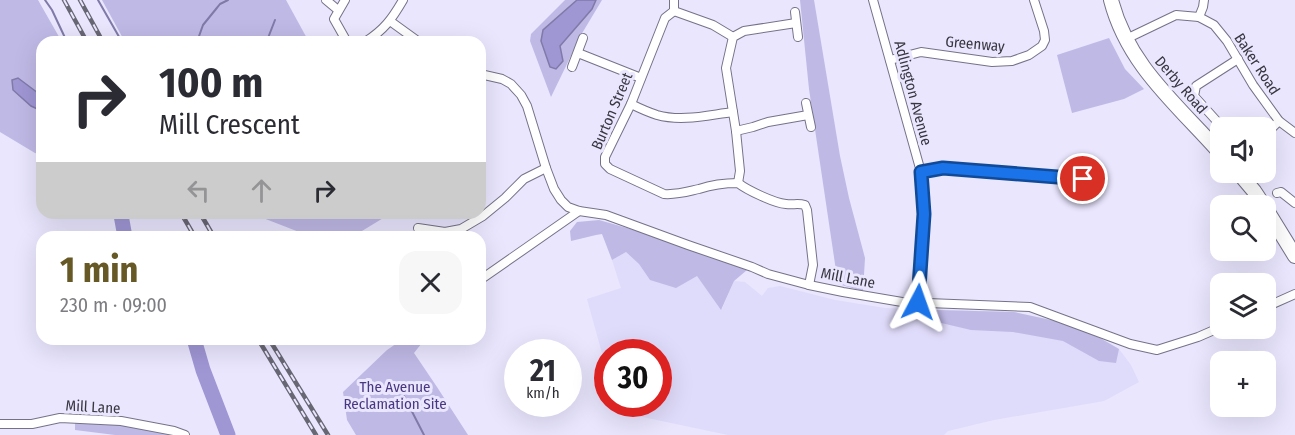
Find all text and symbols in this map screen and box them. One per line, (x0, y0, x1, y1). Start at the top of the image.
street label: Baker Road (1230, 30, 1284, 98)
street label: Greenway (945, 32, 1006, 56)
street label: Adlington Avenue (890, 39, 936, 147)
street label: Derby Road (1151, 52, 1211, 118)
text: 100 m (159, 58, 263, 108)
icon: right (60, 60, 138, 138)
street label: Burton Street (588, 70, 636, 152)
text: Mill Crescent (159, 109, 300, 141)
map controls (1210, 117, 1276, 417)
button: sound (1210, 117, 1276, 183)
pin (1057, 153, 1108, 204)
icon: arrive (1066, 162, 1099, 195)
icon: left (182, 174, 215, 207)
icon: ahead (245, 174, 278, 207)
icon: right (308, 174, 341, 207)
button: search (1210, 195, 1276, 261)
text: 1 min (60, 248, 138, 292)
button: close (399, 251, 462, 314)
street label: Mill Lane (819, 264, 877, 292)
position arrow (886, 270, 950, 334)
button: layers (1210, 273, 1276, 339)
text: 230 m · 09:00 (60, 293, 167, 317)
speed limit sign: 30 (594, 339, 672, 417)
button: + (1210, 351, 1276, 417)
text: 21 (530, 353, 556, 389)
park label: The Avenue Reclamation Site (343, 378, 447, 413)
text: km/h (526, 384, 560, 402)
street label: Mill Lane (65, 397, 121, 417)

